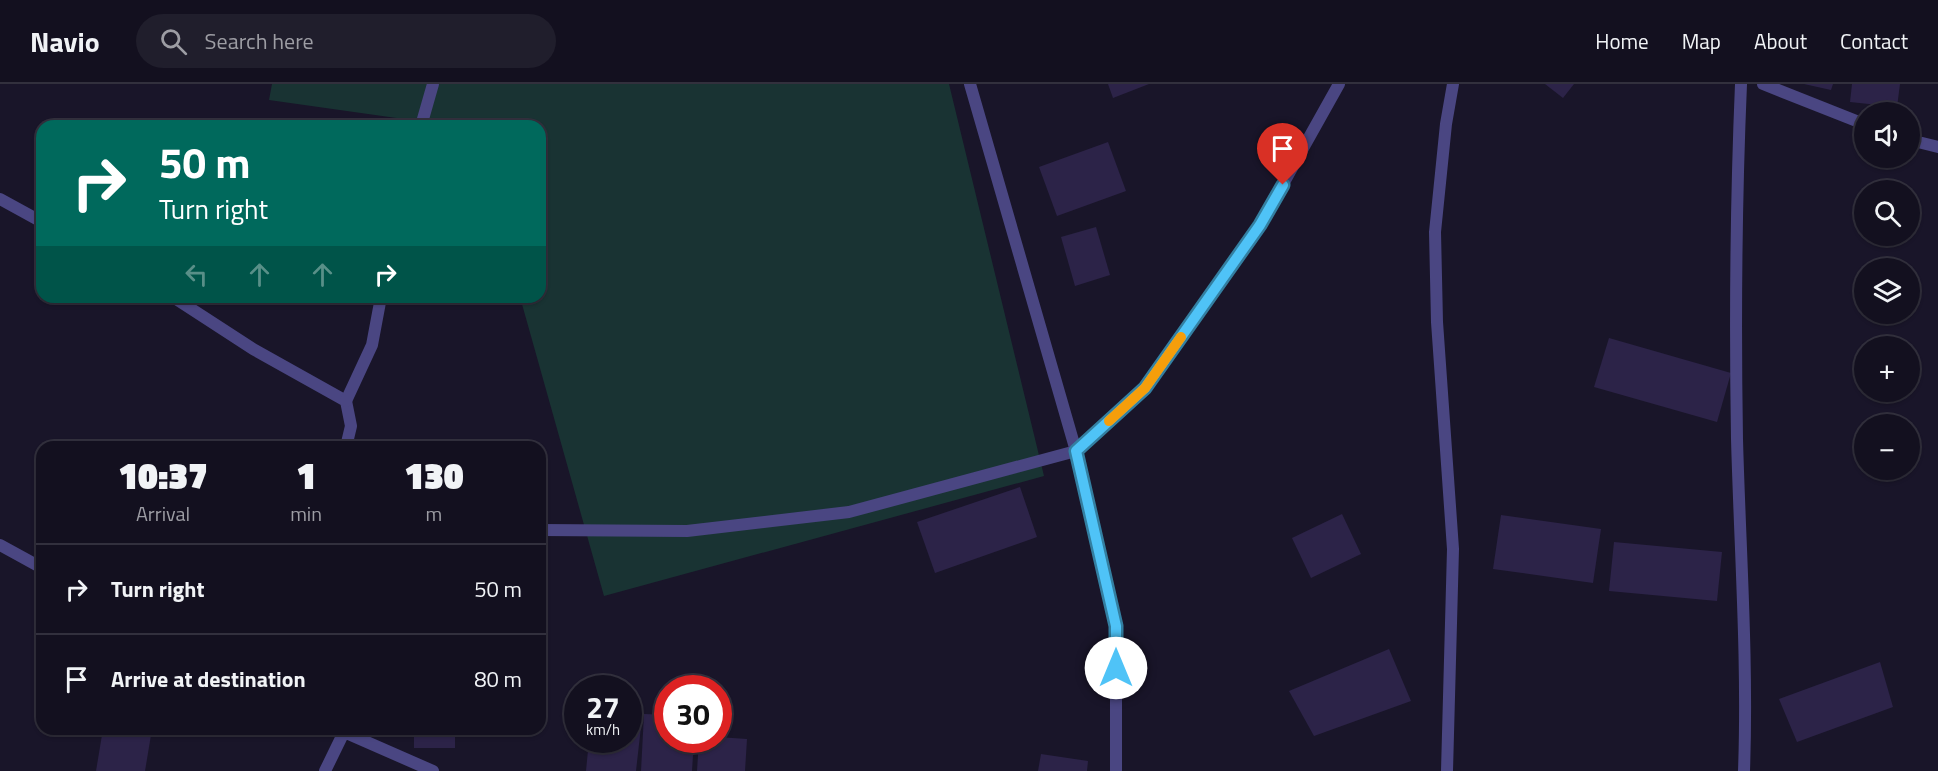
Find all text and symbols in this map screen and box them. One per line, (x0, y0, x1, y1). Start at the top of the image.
search box (136, 14, 556, 68)
text: Navio (30, 20, 100, 63)
text: Search here (205, 24, 314, 58)
icon: search (157, 25, 190, 58)
text: Home (1595, 25, 1649, 57)
text: Map (1682, 25, 1721, 57)
text: About (1754, 25, 1807, 57)
text: Contact (1840, 25, 1908, 57)
map controls (1854, 102, 1920, 480)
button: sound (1854, 102, 1920, 168)
pin (1257, 123, 1308, 185)
text: 50 m (159, 130, 251, 194)
icon: arrive (1266, 132, 1299, 165)
icon: right (60, 144, 138, 222)
button: search (1854, 180, 1920, 246)
text: Turn right (159, 188, 268, 229)
icon: left (180, 258, 213, 291)
icon: ahead (243, 258, 276, 291)
icon: ahead (306, 258, 339, 291)
icon: right (369, 258, 402, 291)
button: layers (1854, 258, 1920, 324)
button: + (1854, 336, 1920, 402)
button: − (1854, 414, 1920, 480)
text: 10:37 (118, 448, 208, 503)
text: 1 (296, 448, 316, 503)
text: 130 (404, 448, 464, 503)
text: Arrival (136, 498, 190, 529)
text: min (290, 498, 322, 529)
text: m (426, 498, 442, 529)
text: Turn right (111, 572, 205, 606)
text: 50 m (474, 572, 522, 606)
icon: right (60, 573, 93, 606)
position arrow (1084, 636, 1148, 700)
text: Arrive at destination (111, 662, 306, 696)
text: 80 m (474, 662, 522, 696)
icon: arrive (60, 663, 93, 696)
speed limit sign: 30 (654, 675, 732, 753)
text: 27 (586, 684, 620, 730)
text: km/h (586, 718, 620, 741)

